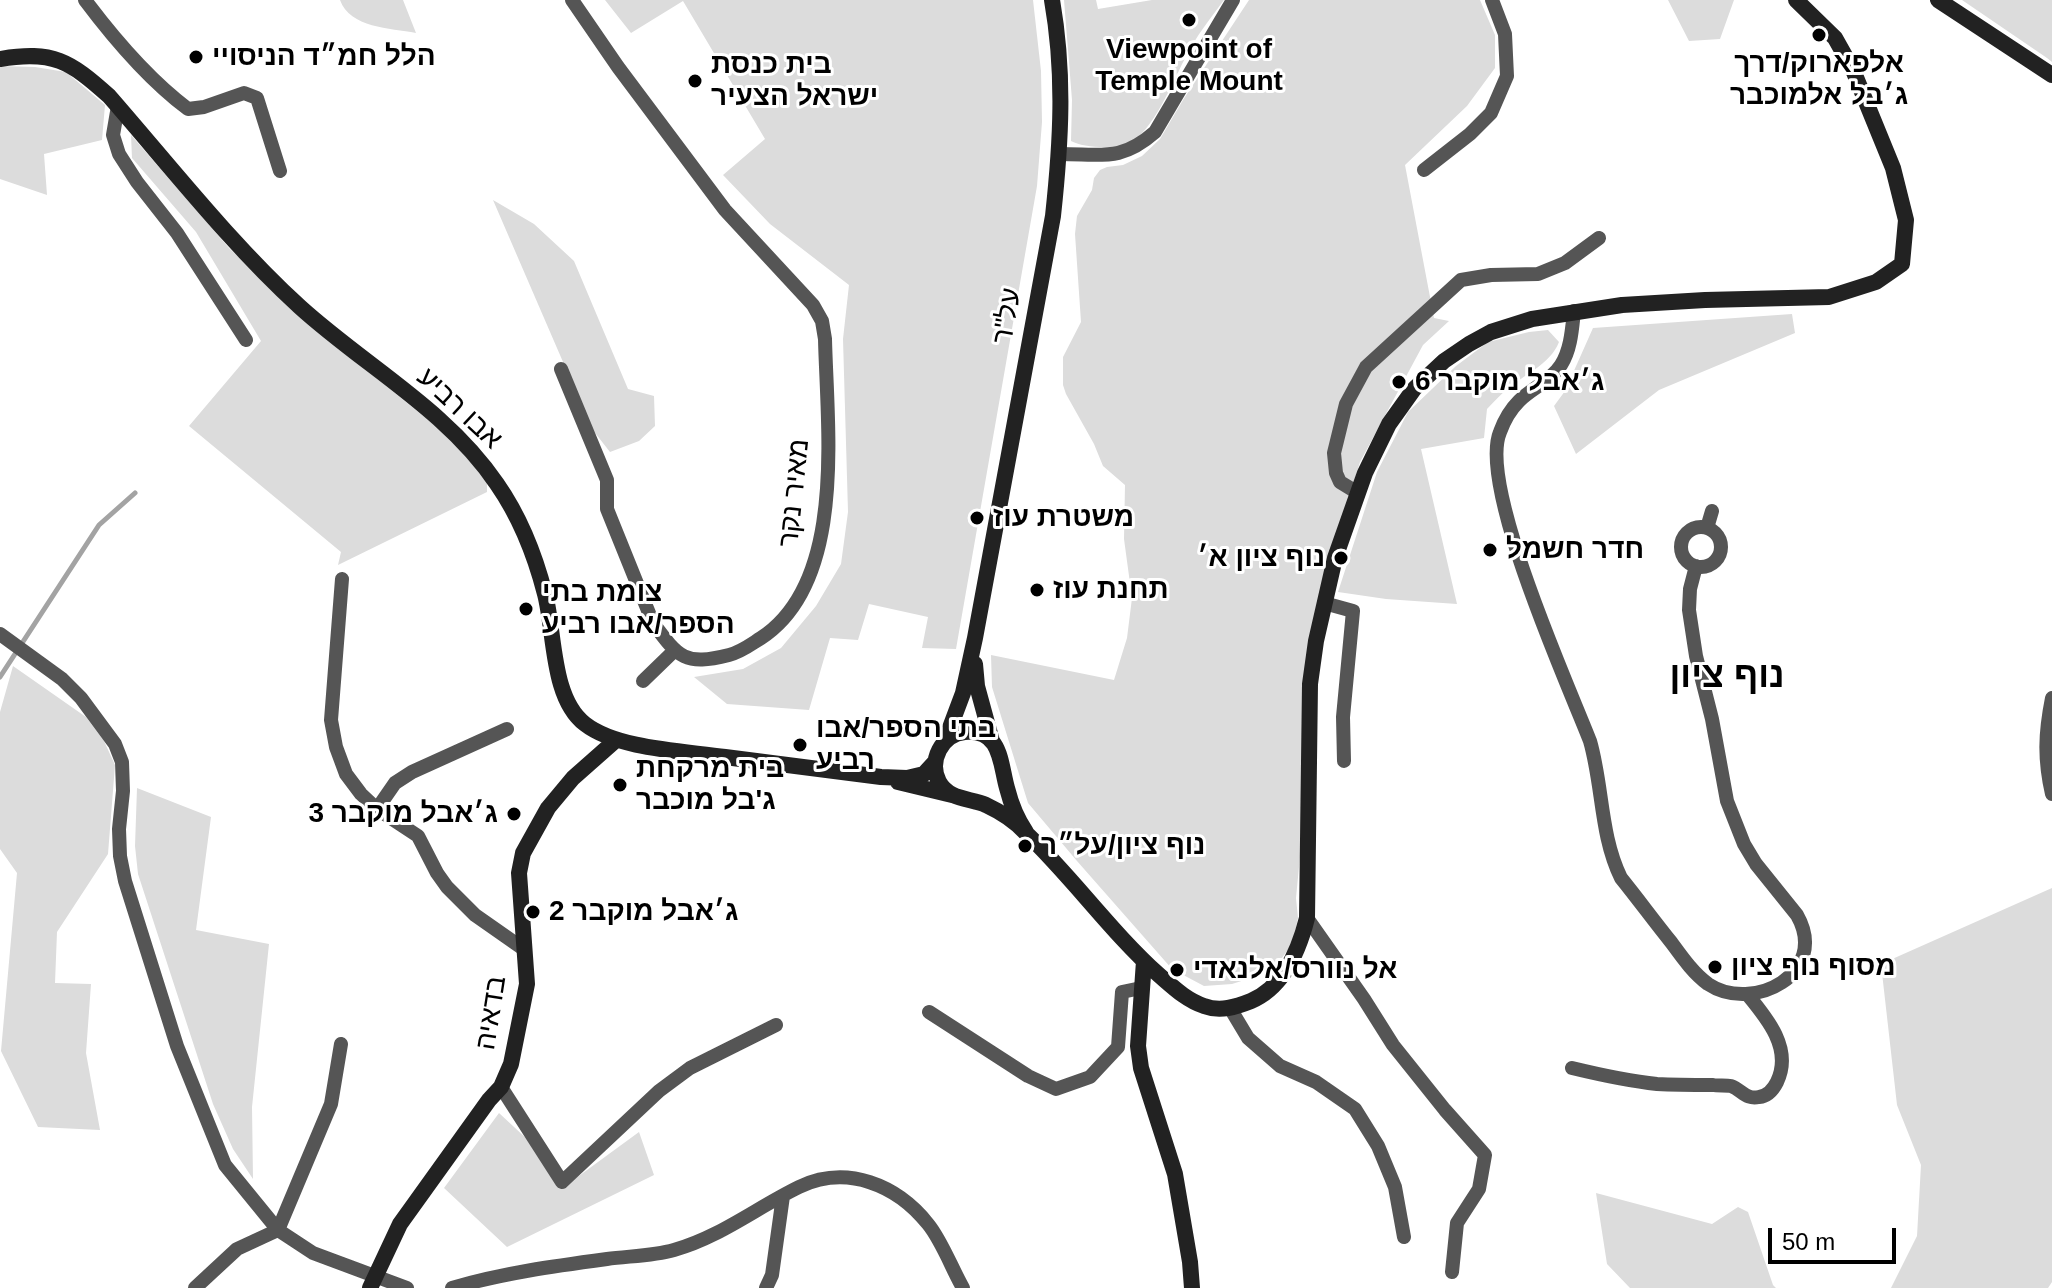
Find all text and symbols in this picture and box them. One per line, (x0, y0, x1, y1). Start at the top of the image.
marker: Viewpoint of Temple Mount (1180, 11, 1198, 29)
marker: אלפארוק/דרך ג׳בל אלמוכבר (1810, 26, 1828, 44)
place label: Viewpoint of Temple Mount (1095, 33, 1283, 99)
place label: הלל חמ״ד הניסויי (212, 40, 436, 74)
place label: אלפארוק/דרך ג׳בל אלמוכבר (1730, 47, 1908, 113)
marker: הלל חמ״ד הניסויי (187, 48, 205, 66)
place label: בית כנסת ישראל הצעיר (711, 48, 878, 114)
marker: בית כנסת ישראל הצעיר (686, 72, 704, 90)
street label: על"ר (987, 285, 1029, 347)
street label: אבו רביע (410, 361, 508, 457)
place label: ג׳אבל מוקבר 6 (1415, 365, 1605, 399)
marker: ג׳אבל מוקבר 6 (1390, 373, 1408, 391)
street label: מאיר נקר (773, 437, 817, 549)
place label: משטרת עוז (993, 501, 1134, 535)
marker: משטרת עוז (968, 509, 986, 527)
place label: חדר חשמל (1506, 533, 1644, 567)
place label: נוף ציון א׳ (1197, 541, 1325, 575)
marker: חדר חשמל (1481, 541, 1499, 559)
marker: נוף ציון א׳ (1332, 549, 1350, 567)
place label: תחנת עוז (1053, 573, 1169, 607)
place label: צומת בתי הספר/אבו רביע (542, 576, 735, 642)
marker: תחנת עוז (1028, 581, 1046, 599)
marker: צומת בתי הספר/אבו רביע (517, 600, 535, 618)
district label: נוף ציון (1669, 655, 1785, 699)
place label: בתי הספר/אבו רביע (816, 712, 996, 778)
marker: בתי הספר/אבו רביע (791, 736, 809, 754)
place label: בית מרקחת ג'בל מוכבר (636, 752, 784, 818)
marker: בית מרקחת ג'בל מוכבר (611, 776, 629, 794)
place label: ג׳אבל מוקבר 3 (308, 797, 498, 831)
marker: ג׳אבל מוקבר 3 (505, 805, 523, 823)
place label: נוף ציון/על״ר (1041, 829, 1205, 863)
marker: נוף ציון/על״ר (1016, 837, 1034, 855)
place label: ג׳אבל מוקבר 2 (549, 895, 739, 929)
marker: ג׳אבל מוקבר 2 (524, 903, 542, 921)
place label: מסוף נוף ציון (1731, 950, 1896, 984)
place label: אל נוורס/אלנאדי (1193, 953, 1397, 987)
marker: מסוף נוף ציון (1706, 958, 1724, 976)
marker: אל נוורס/אלנאדי (1168, 961, 1186, 979)
street label: בדאיה (470, 974, 514, 1052)
scale bar (1772, 1212, 1900, 1262)
text: 50 m (1782, 1228, 1835, 1255)

